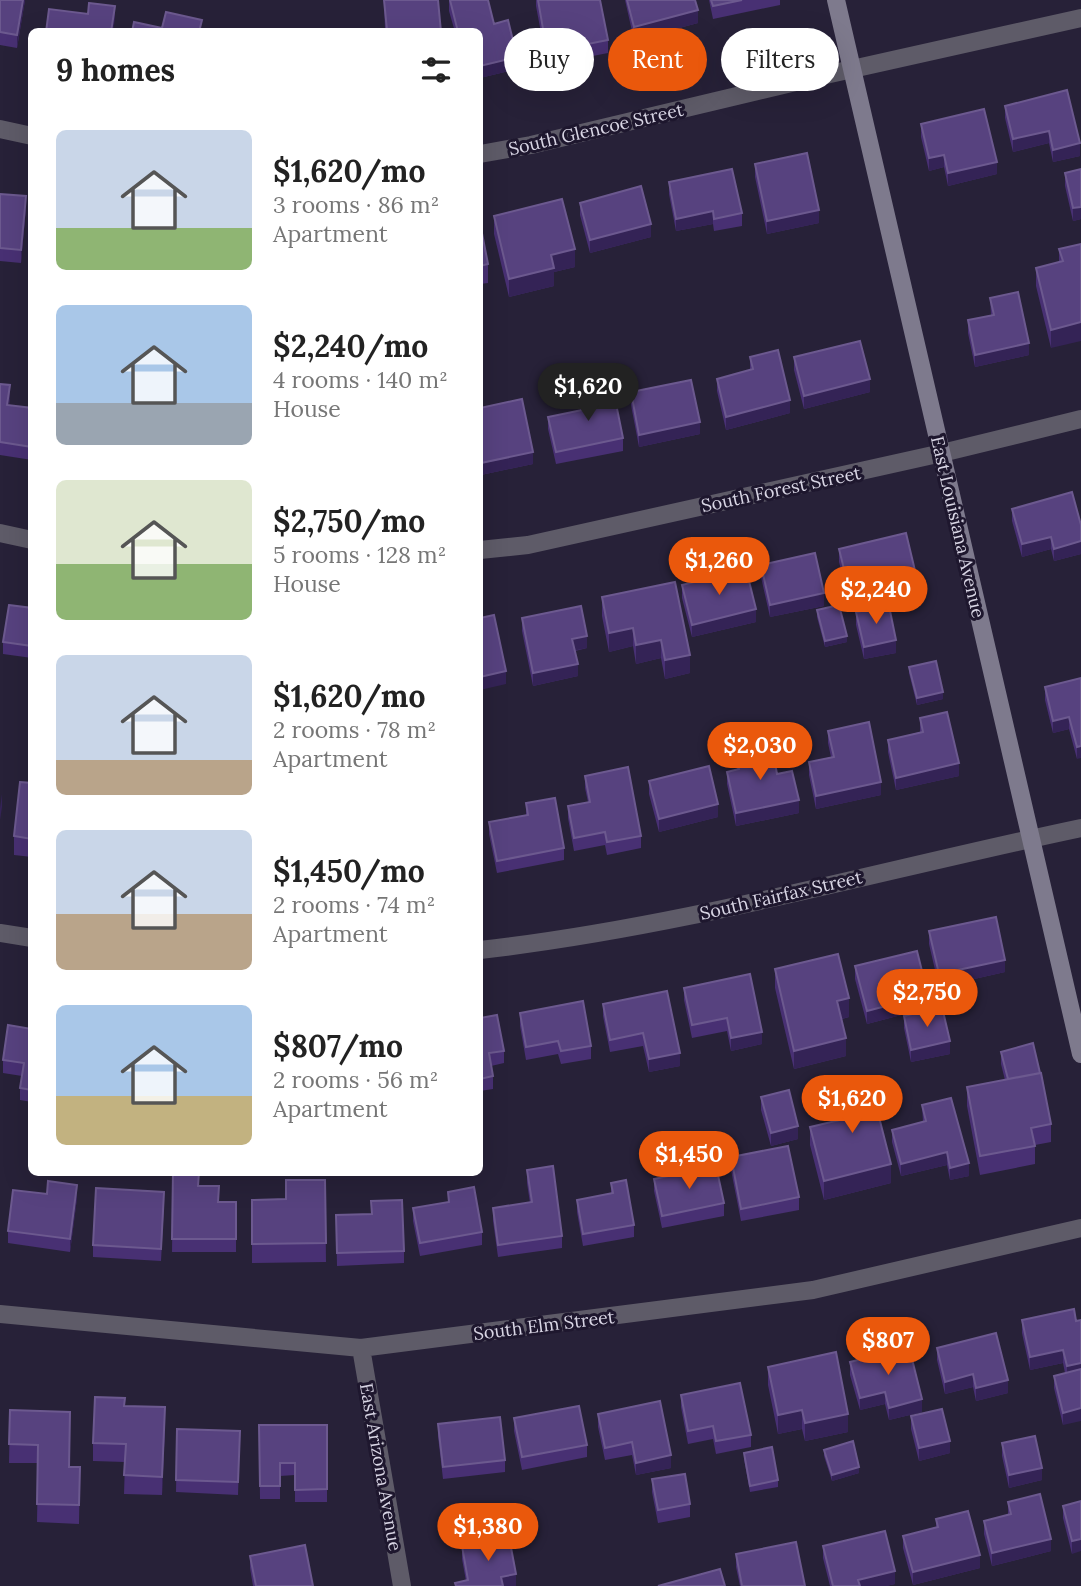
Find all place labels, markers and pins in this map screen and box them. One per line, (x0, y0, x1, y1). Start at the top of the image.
pin: $1,620 (531, 364, 645, 423)
pin: $1,260 (662, 538, 776, 597)
pin: $2,240 (819, 566, 933, 626)
pin: $2,030 (703, 722, 817, 782)
pin: $2,750 (870, 970, 984, 1029)
pin: $1,620 (795, 1076, 909, 1135)
pin: $1,450 (632, 1132, 746, 1191)
pin: $807 (847, 1318, 929, 1377)
pin: $1,380 (431, 1504, 545, 1563)

